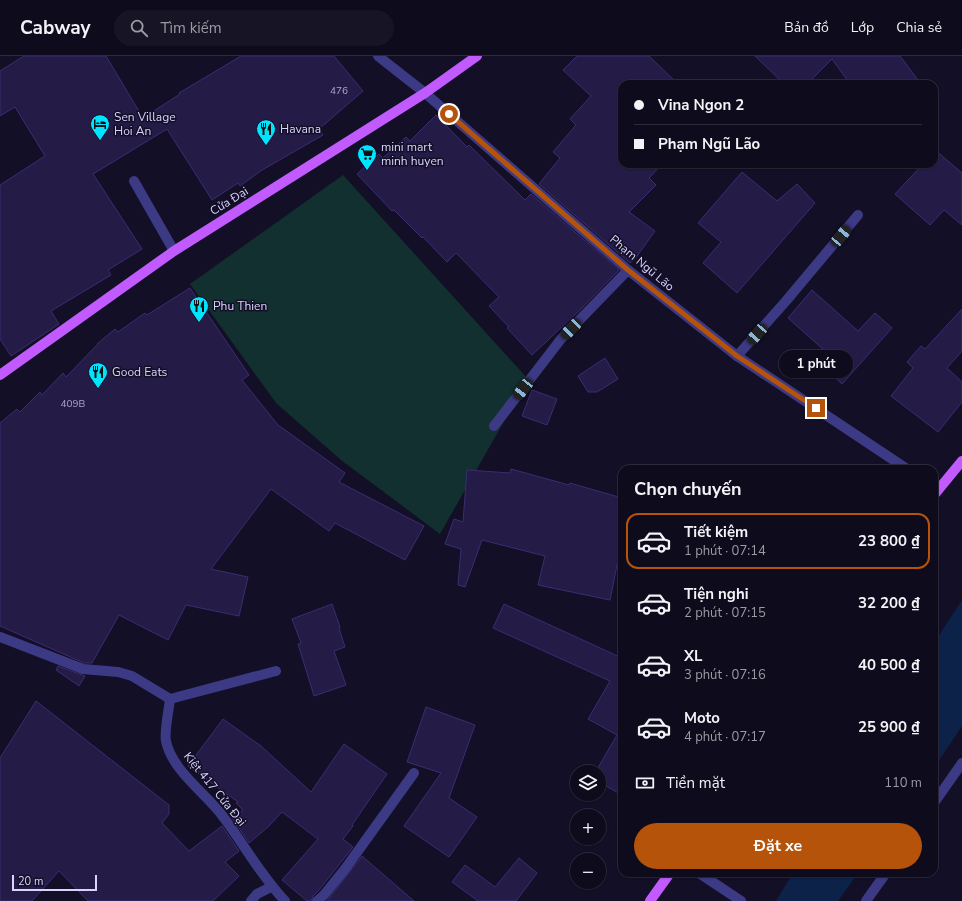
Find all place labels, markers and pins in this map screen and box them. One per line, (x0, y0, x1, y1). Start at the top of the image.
place label: Sen Village Hoi An (114, 109, 176, 139)
hotel icon: Sen Village Hoi An (89, 113, 111, 141)
restaurant icon: Havana (255, 118, 277, 146)
place label: Havana (280, 121, 321, 137)
place label: mini mart minh huyen (381, 139, 444, 169)
supermarket icon: mini mart minh huyen (356, 143, 378, 171)
restaurant icon: Phu Thien (188, 295, 210, 323)
place label: Phu Thien (213, 298, 267, 314)
restaurant icon: Good Eats (87, 361, 109, 389)
place label: Good Eats (112, 364, 168, 380)

